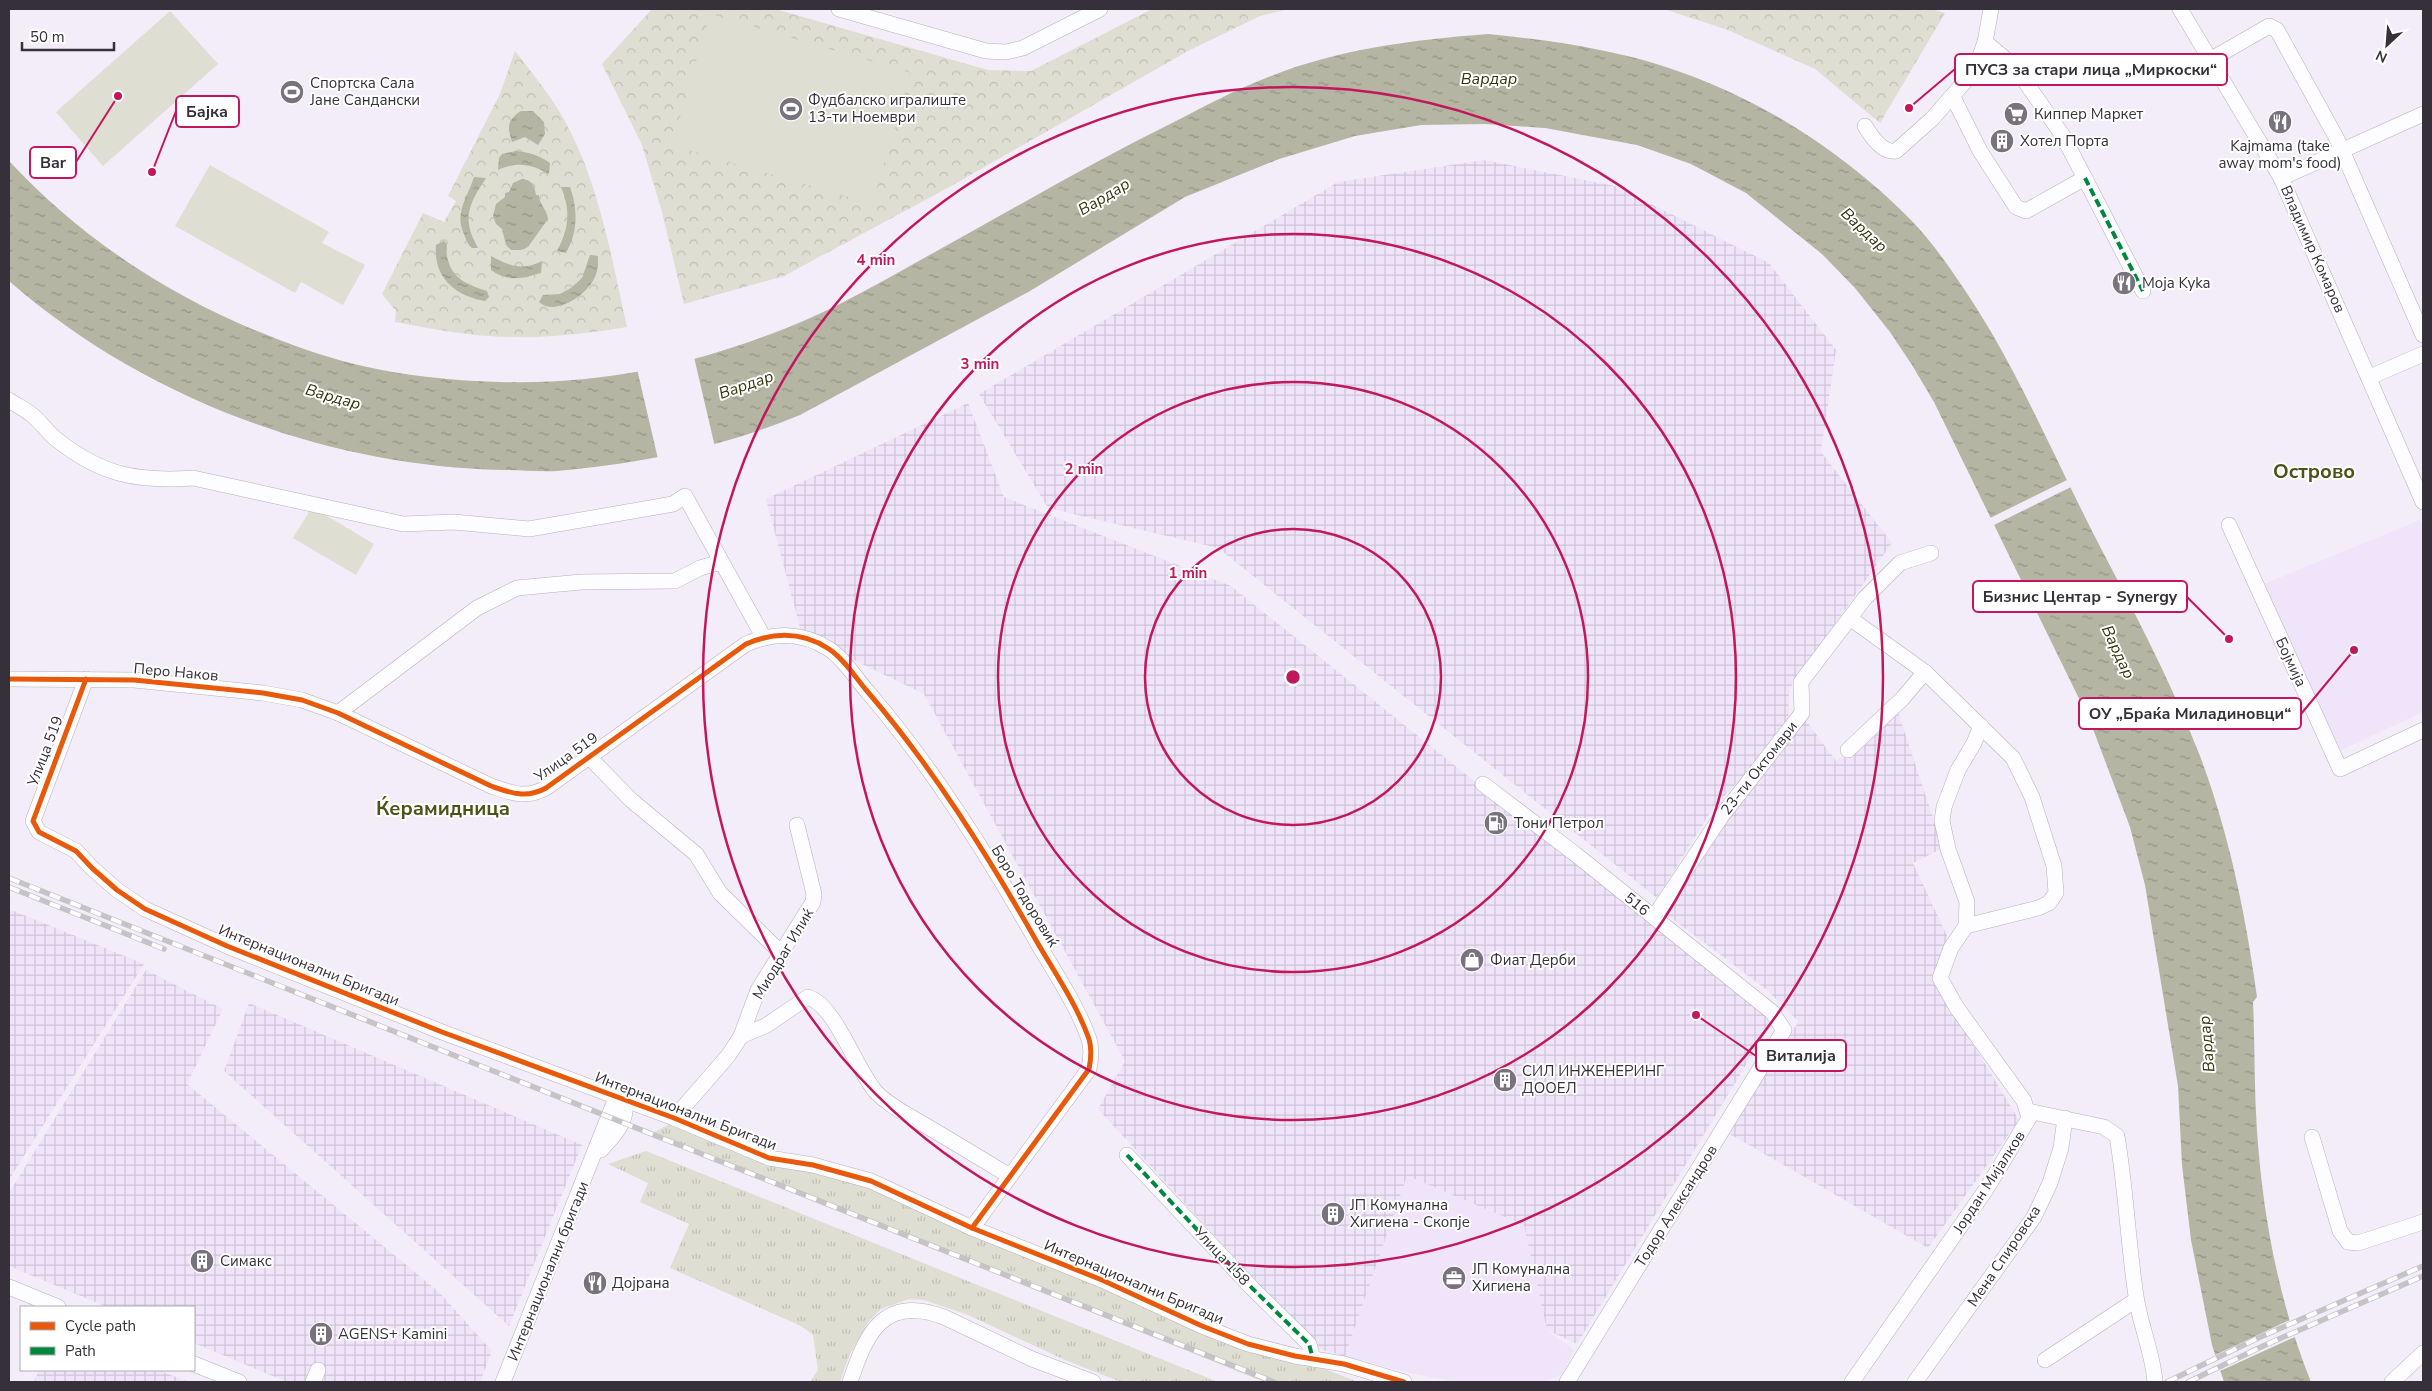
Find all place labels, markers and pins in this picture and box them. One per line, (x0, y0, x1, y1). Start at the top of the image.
callout: ПУСЗ за стари лица „Миркоски“ (1955, 54, 2227, 85)
place label: Спортска Сала Јане Сандански (309, 73, 420, 110)
sports icon: Спортска Сала Јане Сандански (279, 79, 305, 105)
place label: Фудбалско игралиште 13-ти Ноември (808, 90, 966, 127)
callout: Бајка (176, 96, 239, 127)
sports icon: Фудбалско игралиште 13-ти Ноември (778, 96, 804, 122)
supermarket icon: Киппер Маркет (2003, 101, 2029, 127)
place label: Киппер Маркет (2034, 104, 2144, 124)
restaurant icon: Kajmama (take away mom's food) (2267, 109, 2293, 135)
building icon: Хотел Порта (1989, 128, 2015, 154)
place label: Хотел Порта (2020, 131, 2109, 151)
place label: Kajmama (take away mom's food) (2218, 136, 2342, 173)
callout: Bar (30, 147, 76, 178)
restaurant icon: Moja Kyka (2111, 270, 2137, 296)
place label: Moja Kyka (2142, 273, 2211, 293)
callout: Бизнис Центар - Synergy (1973, 581, 2187, 612)
centre of rings (1284, 668, 1302, 686)
callout: ОУ „Браќа Миладиновци“ (2079, 698, 2301, 729)
fuel station icon: Тони Петрол (1483, 810, 1509, 836)
place label: Тони Петрол (1514, 813, 1604, 833)
shop icon: Фиат Дерби (1459, 947, 1485, 973)
place label: Фиат Дерби (1490, 950, 1576, 970)
callout: Виталија (1756, 1040, 1846, 1071)
place label: СИЛ ИНЖЕНЕРИНГ ДООЕЛ (1522, 1061, 1664, 1098)
building icon: СИЛ ИНЖЕНЕРИНГ ДООЕЛ (1492, 1067, 1518, 1093)
place label: ЈП Комунална Хигиена - Скопје (1349, 1195, 1470, 1232)
building icon: ЈП Комунална Хигиена - Скопје (1320, 1201, 1346, 1227)
building icon: Симакс (189, 1248, 215, 1274)
place label: Симакс (220, 1251, 272, 1271)
place label: ЈП Комунална Хигиена (1471, 1259, 1570, 1296)
office icon: ЈП Комунална Хигиена (1441, 1265, 1467, 1291)
restaurant icon: Дојрана (582, 1270, 608, 1296)
place label: Дојрана (612, 1273, 670, 1293)
building icon: AGENS+ Kamini (308, 1321, 334, 1347)
place label: AGENS+ Kamini (338, 1324, 447, 1344)

